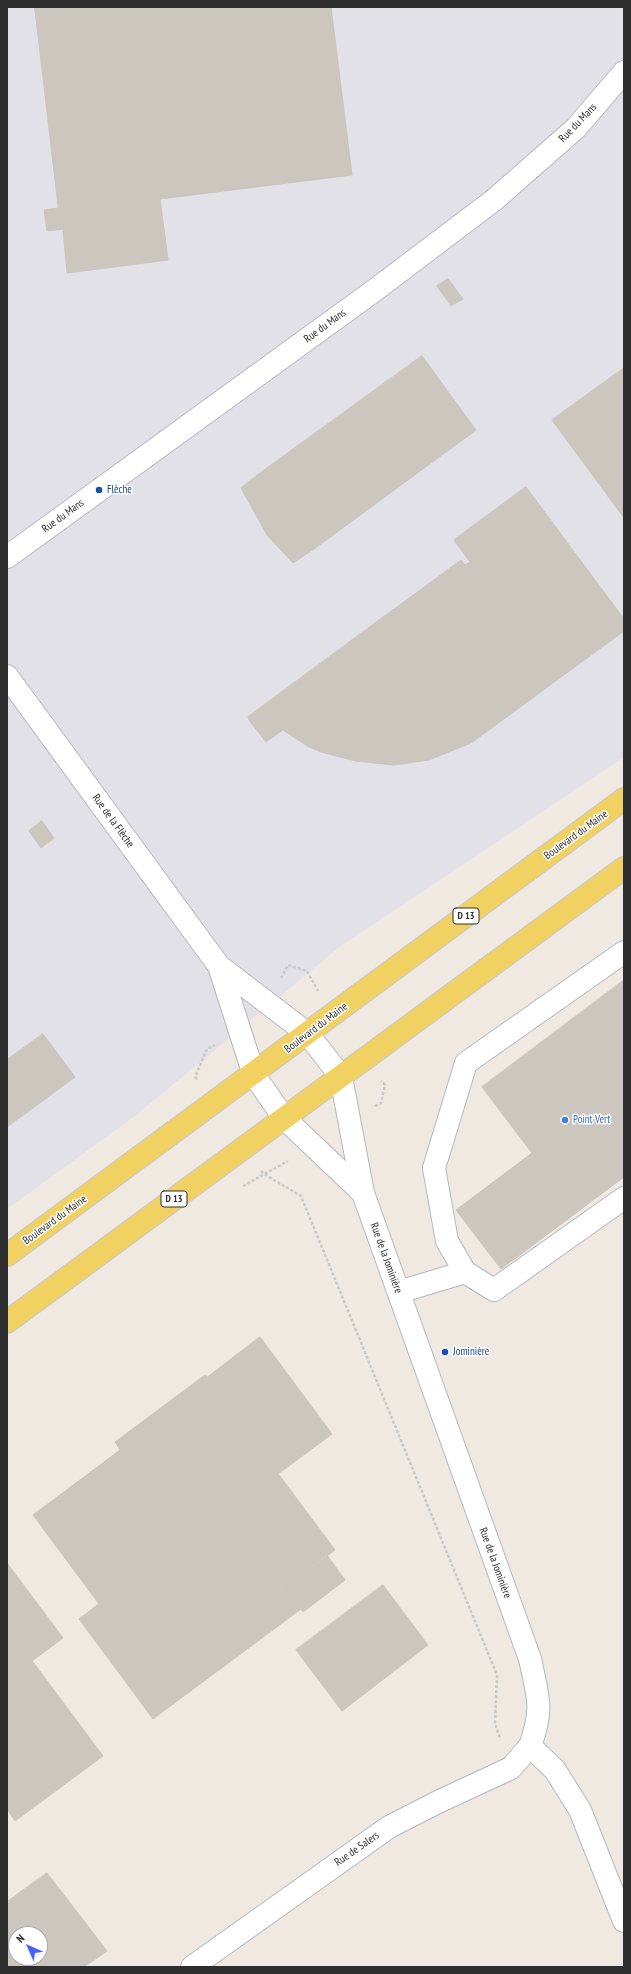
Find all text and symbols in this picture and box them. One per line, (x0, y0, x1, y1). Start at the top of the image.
street label: Rue du Mans (556, 101, 600, 145)
street label: Rue du Mans (301, 306, 349, 346)
place label: Flèche (107, 483, 132, 497)
marker: Flèche (94, 485, 104, 495)
street label: Rue du Mans (39, 496, 87, 536)
street label: Rue de la Flèche (89, 792, 137, 850)
street label: Boulevard du Maine (542, 807, 610, 863)
road number: D 13 (453, 908, 479, 924)
street label: Boulevard du Maine (282, 1000, 350, 1056)
place label: Point Vert (573, 1113, 610, 1127)
marker: Point Vert (560, 1115, 570, 1125)
road number: D 13 (161, 1191, 187, 1207)
street label: Boulevard du Maine (21, 1192, 89, 1248)
street label: Rue de la Jominière (367, 1221, 405, 1295)
place label: Jominière (453, 1345, 489, 1359)
marker: Jominière (440, 1347, 450, 1357)
street label: Rue de la Jominière (476, 1526, 514, 1600)
street label: Rue de Salers (332, 1829, 382, 1869)
north arrow (8, 1926, 48, 1966)
text: N (13, 1931, 27, 1945)

